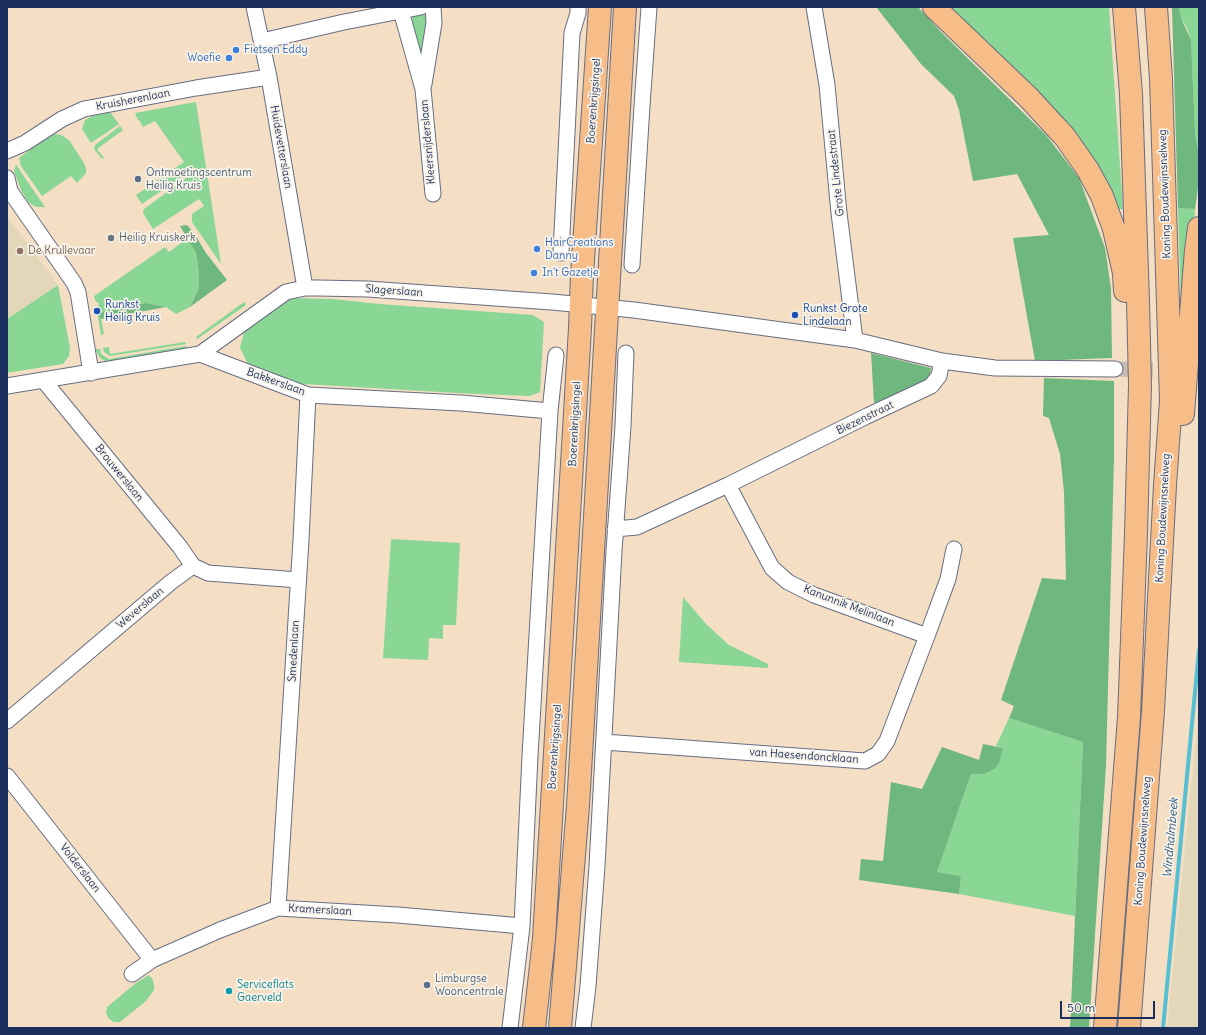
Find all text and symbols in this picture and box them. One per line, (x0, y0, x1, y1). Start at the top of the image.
place label: Fietsen Eddy (244, 43, 308, 57)
marker: Fietsen Eddy (231, 45, 241, 55)
place label: Woefie (187, 51, 221, 65)
marker: Woefie (224, 53, 234, 63)
street label: Boerenkrijgsingel (584, 58, 604, 144)
street label: Kruisherenlaan (95, 86, 171, 114)
street label: Kleersnijderslaan (418, 99, 438, 185)
street label: Huidevetterslaan (267, 104, 295, 190)
street label: Grote Lindestraat (825, 129, 847, 217)
street label: Koning Boudewijnsnelweg (1156, 129, 1174, 259)
place label: Ontmoetingscentrum Heilig Kruis (146, 166, 252, 192)
marker: Ontmoetingscentrum Heilig Kruis (133, 174, 143, 184)
place label: Heilig Kruiskerk (119, 231, 196, 245)
marker: Heilig Kruiskerk (106, 233, 116, 243)
place label: HairCreations Danny (545, 236, 613, 262)
place label: De Krullevaar (28, 244, 95, 258)
marker: HairCreations Danny (532, 244, 542, 254)
marker: De Krullevaar (15, 246, 25, 256)
place label: In't Gazetje (542, 266, 599, 280)
marker: In't Gazetje (529, 268, 539, 278)
street label: Slagerslaan (365, 282, 423, 300)
place label: Runkst Heilig Kruis (105, 298, 160, 324)
place label: Runkst Grote Lindelaan (803, 302, 868, 328)
marker: Runkst Heilig Kruis (92, 306, 102, 316)
marker: Runkst Grote Lindelaan (790, 310, 800, 320)
street label: Bakkerslaan (245, 365, 307, 399)
street label: Boerenkrijgsingel (566, 381, 584, 467)
street label: Biezenstraat (834, 398, 896, 438)
street label: Brouwerslaan (92, 442, 146, 504)
street label: Koning Boudewijnsnelweg (1153, 453, 1173, 583)
street label: Kanunnik Melinlaan (802, 583, 896, 629)
street label: Weverslaan (114, 584, 166, 632)
street label: Smedenlaan (286, 620, 302, 682)
street label: Boerenkrijgsingel (545, 704, 565, 790)
street label: van Haesendoncklaan (749, 746, 859, 766)
street label: Koning Boudewijnsnelweg (1132, 776, 1154, 906)
water label: Windhalmbeek (1160, 797, 1182, 879)
street label: Volderslaan (57, 841, 103, 895)
street label: Kramerslaan (288, 902, 352, 918)
place label: Limburgse Wooncentrale (435, 972, 504, 998)
place label: Serviceflats Gaerveld (237, 978, 294, 1004)
marker: Limburgse Wooncentrale (422, 980, 432, 990)
marker: Serviceflats Gaerveld (224, 986, 234, 996)
scale bar (1062, 993, 1157, 1019)
text: 50 m (1067, 1000, 1095, 1015)

